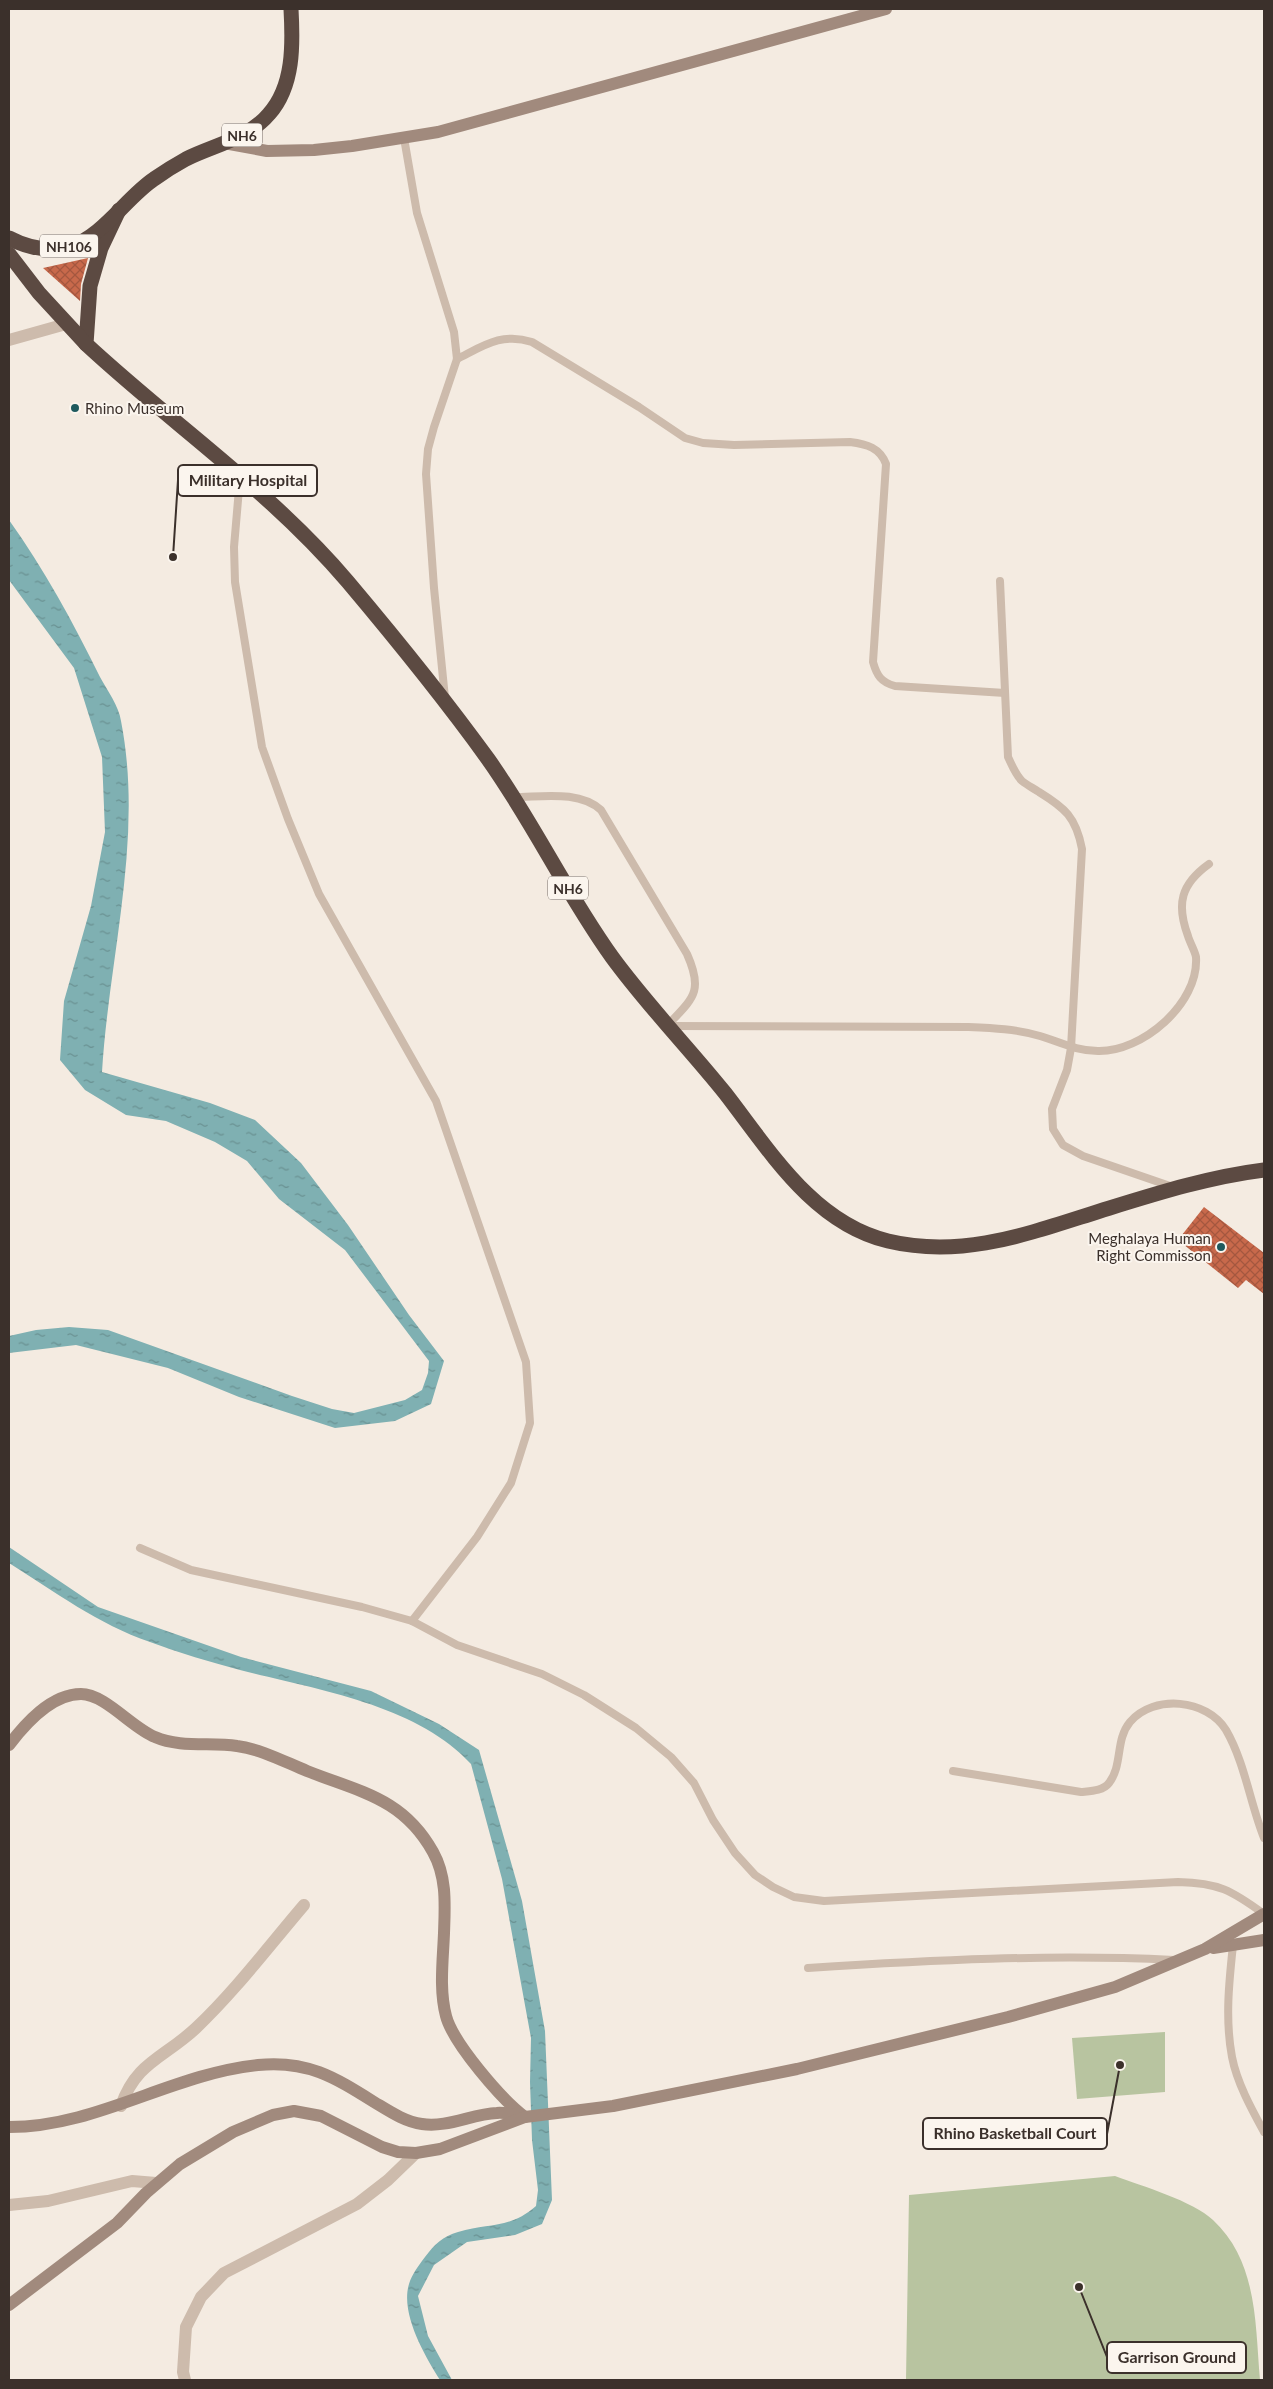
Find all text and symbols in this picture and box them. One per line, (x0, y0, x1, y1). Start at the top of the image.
road number: NH6 (222, 124, 262, 146)
road number: NH106 (40, 235, 98, 258)
place label: Rhino Museum (85, 399, 184, 417)
marker: Rhino Museum (69, 402, 81, 414)
callout: Military Hospital (178, 465, 317, 496)
text: Military Hospital (189, 470, 307, 489)
road number: NH6 (548, 876, 588, 900)
place label: Meghalaya Human Right Commisson (1088, 1229, 1211, 1264)
marker: Meghalaya Human Right Commisson (1215, 1241, 1227, 1253)
callout: Rhino Basketball Court (923, 2118, 1107, 2149)
text: Rhino Basketball Court (933, 2123, 1097, 2142)
callout: Garrison Ground (1107, 2342, 1246, 2373)
text: Garrison Ground (1118, 2347, 1236, 2366)

